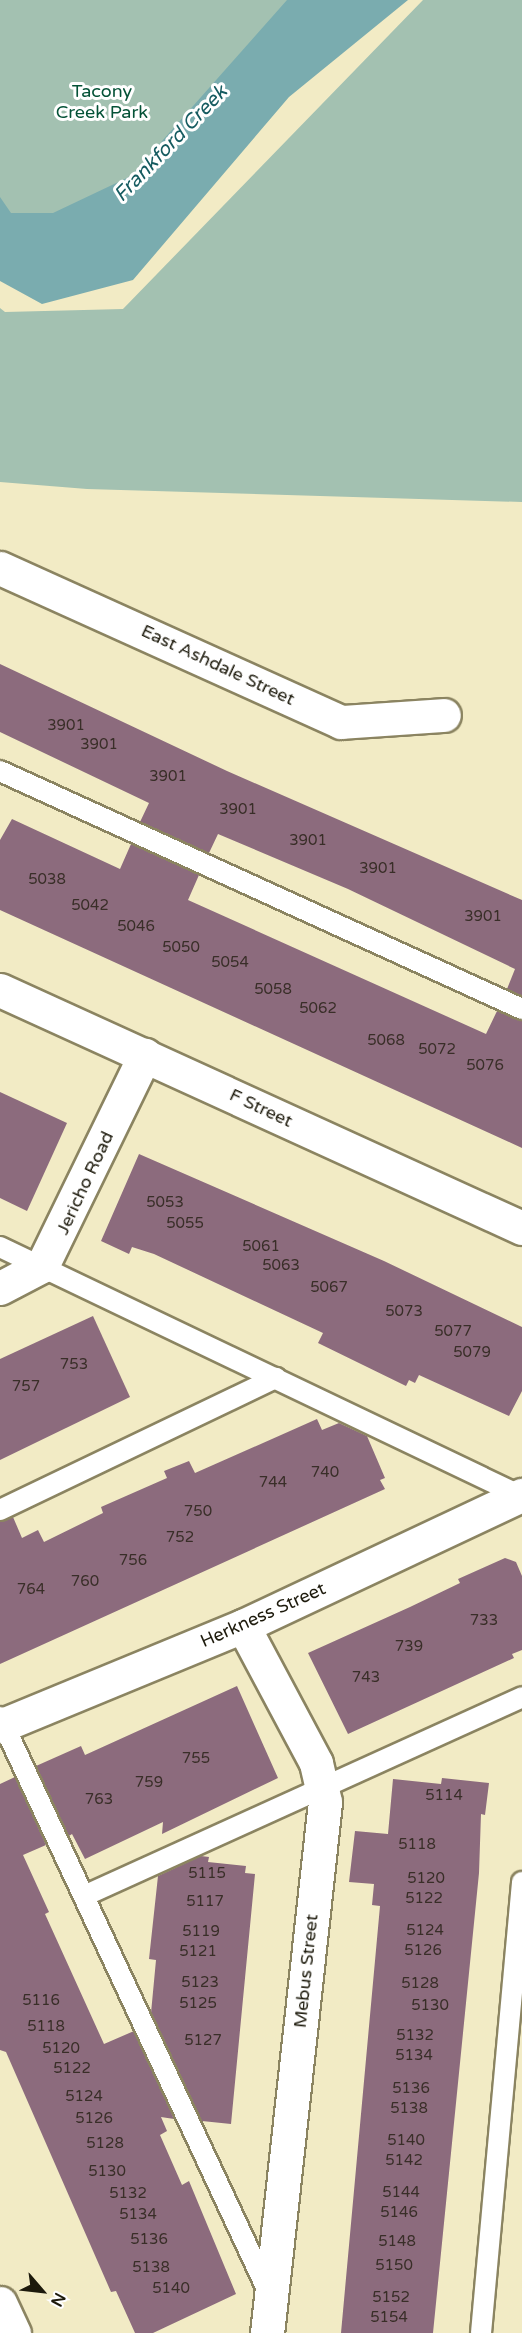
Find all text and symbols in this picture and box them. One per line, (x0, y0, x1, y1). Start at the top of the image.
park label: Tacony Creek Park (56, 81, 148, 124)
water label: Frankford Creek (109, 81, 233, 207)
street label: East Ashdale Street (138, 620, 298, 710)
house number: 3901 (47, 717, 85, 735)
house number: 3901 (80, 736, 118, 754)
house number: 3901 (149, 768, 187, 786)
house number: 3901 (219, 801, 257, 819)
house number: 3901 (289, 832, 327, 850)
house number: 3901 (359, 860, 397, 878)
house number: 5038 (28, 871, 66, 889)
house number: 5042 (71, 897, 109, 915)
house number: 3901 (464, 908, 502, 926)
house number: 5046 (117, 918, 155, 936)
house number: 5050 (162, 939, 200, 957)
house number: 5054 (211, 954, 249, 972)
house number: 5058 (254, 981, 292, 999)
house number: 5062 (299, 1000, 337, 1018)
house number: 5068 (367, 1032, 405, 1050)
house number: 5072 (418, 1041, 456, 1059)
house number: 5076 (466, 1057, 504, 1075)
street label: F Street (226, 1084, 296, 1132)
street label: Jericho Road (52, 1128, 118, 1238)
house number: 5053 (146, 1194, 184, 1212)
house number: 5055 (166, 1215, 204, 1233)
house number: 5061 (242, 1238, 280, 1256)
house number: 5063 (262, 1257, 300, 1275)
house number: 5067 (310, 1279, 348, 1297)
house number: 5073 (385, 1303, 423, 1321)
house number: 5077 (434, 1323, 472, 1341)
house number: 5079 (453, 1344, 491, 1362)
house number: 753 (60, 1356, 88, 1374)
house number: 757 (12, 1378, 40, 1396)
house number: 740 (311, 1464, 339, 1482)
house number: 744 (259, 1474, 287, 1492)
house number: 750 (184, 1503, 212, 1521)
house number: 752 (166, 1529, 194, 1547)
house number: 756 (119, 1552, 147, 1570)
house number: 760 (71, 1573, 99, 1591)
street label: Herkness Street (197, 1578, 329, 1652)
house number: 764 (17, 1581, 45, 1599)
house number: 733 (470, 1612, 498, 1630)
house number: 739 (395, 1638, 423, 1656)
house number: 743 (352, 1669, 380, 1687)
house number: 755 (182, 1750, 210, 1768)
house number: 759 (135, 1774, 163, 1792)
house number: 5114 (425, 1787, 463, 1805)
house number: 763 (85, 1791, 113, 1809)
house number: 5118 (398, 1836, 436, 1854)
house number: 5115 (188, 1865, 226, 1883)
house number: 5120 (407, 1870, 445, 1888)
house number: 5122 (405, 1890, 443, 1908)
house number: 5117 (186, 1893, 224, 1911)
street label: Mebus Street (289, 1913, 323, 2029)
house number: 5124 (406, 1922, 444, 1940)
house number: 5119 (182, 1923, 220, 1941)
house number: 5126 (404, 1942, 442, 1960)
house number: 5121 (179, 1943, 217, 1961)
house number: 5123 (181, 1974, 219, 1992)
house number: 5128 (401, 1975, 439, 1993)
house number: 5116 (22, 1992, 60, 2010)
house number: 5125 (179, 1995, 217, 2013)
house number: 5130 (411, 1997, 449, 2015)
house number: 5118 (27, 2018, 65, 2036)
house number: 5132 (396, 2027, 434, 2045)
house number: 5127 (184, 2032, 222, 2050)
house number: 5120 (42, 2040, 80, 2058)
house number: 5134 (395, 2047, 433, 2065)
house number: 5122 (53, 2060, 91, 2078)
house number: 5136 (392, 2080, 430, 2098)
house number: 5124 (65, 2088, 103, 2106)
house number: 5138 (390, 2100, 428, 2118)
house number: 5126 (75, 2110, 113, 2128)
house number: 5140 (387, 2132, 425, 2150)
house number: 5128 (86, 2135, 124, 2153)
house number: 5142 (385, 2152, 423, 2170)
house number: 5130 (88, 2163, 126, 2181)
house number: 5144 (382, 2184, 420, 2202)
house number: 5132 (109, 2185, 147, 2203)
house number: 5146 (380, 2204, 418, 2222)
house number: 5134 (119, 2206, 157, 2224)
house number: 5136 (130, 2231, 168, 2249)
house number: 5148 (378, 2233, 416, 2251)
house number: 5150 (375, 2257, 413, 2275)
house number: 5138 (132, 2259, 170, 2277)
north arrow (12, 2261, 72, 2321)
house number: 5140 (152, 2280, 190, 2298)
text: N (46, 2289, 70, 2310)
house number: 5152 (372, 2289, 410, 2307)
house number: 5154 (370, 2309, 408, 2327)

